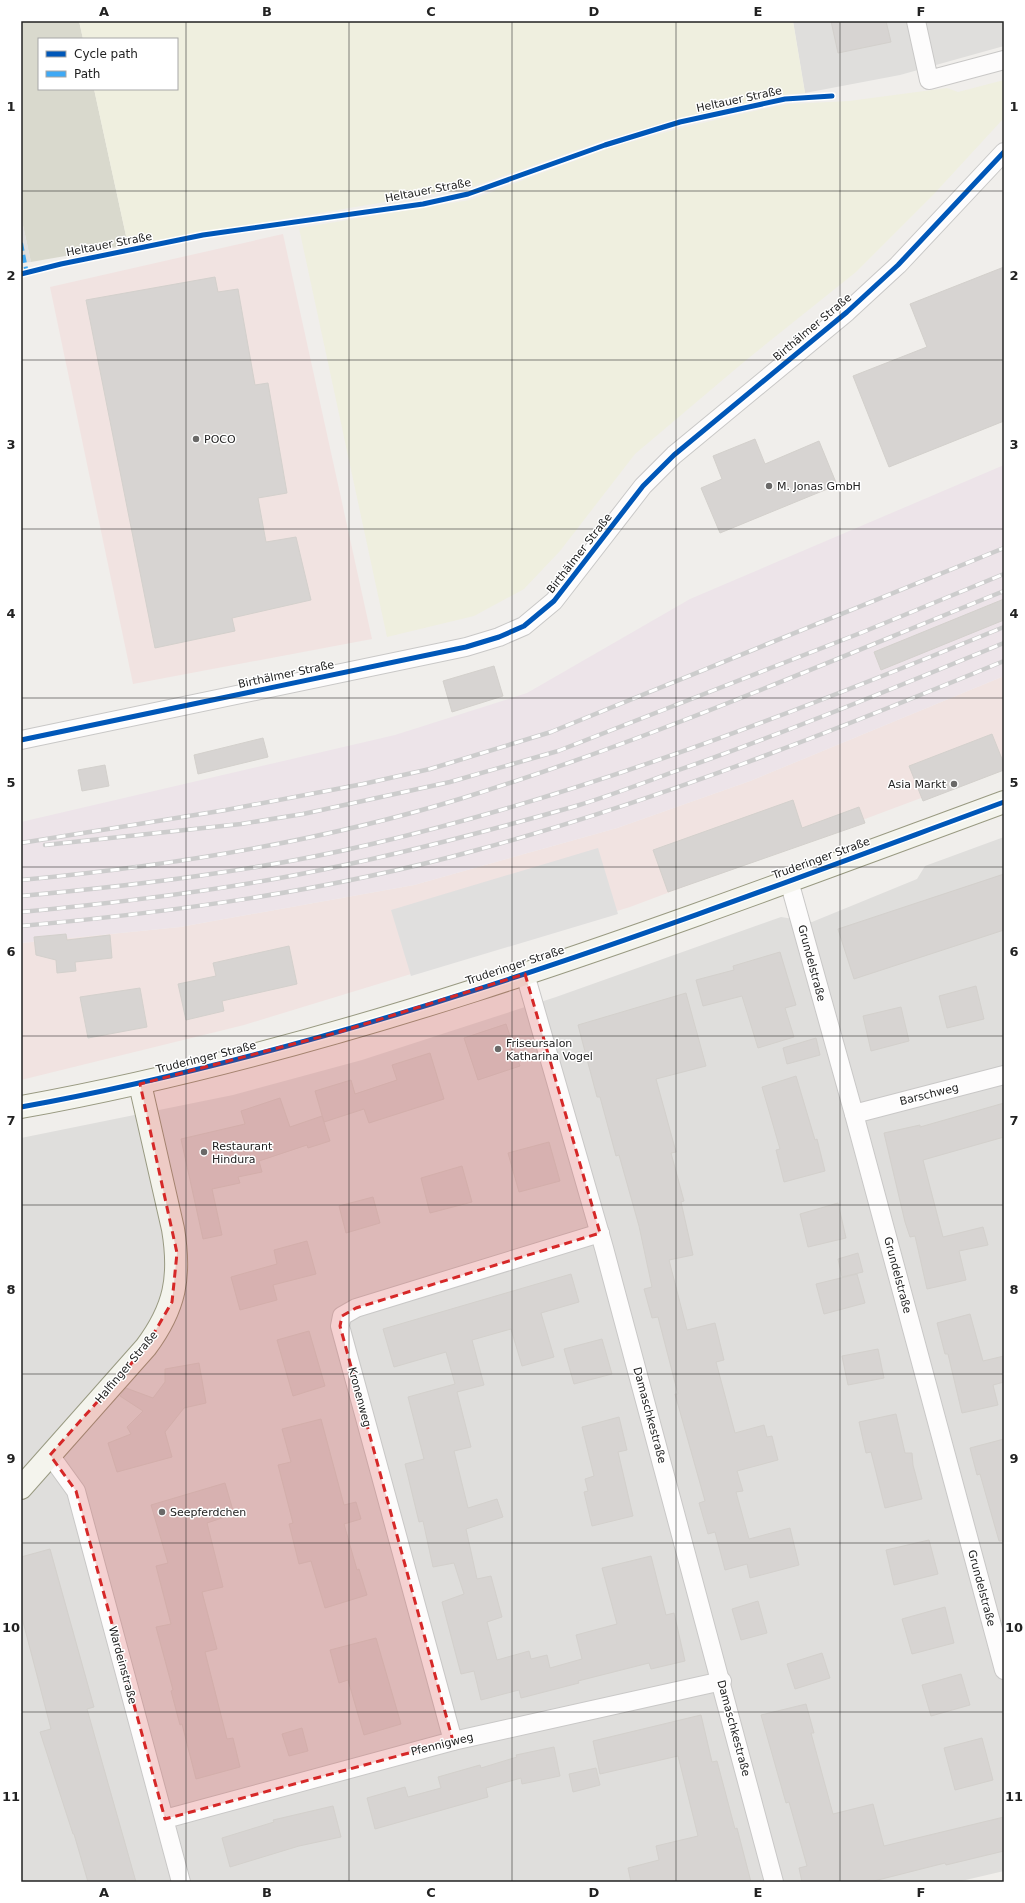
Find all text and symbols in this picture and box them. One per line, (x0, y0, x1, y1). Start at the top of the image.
text: A (99, 4, 109, 19)
text: B (262, 4, 272, 19)
text: C (426, 4, 436, 19)
text: D (589, 4, 600, 19)
text: E (754, 4, 762, 19)
text: F (917, 4, 925, 19)
legend (38, 38, 178, 90)
text: Cycle path (74, 47, 138, 61)
text: Path (74, 67, 100, 81)
street label: Heltauer Straße (695, 84, 783, 115)
text: 1 (6, 99, 16, 114)
text: 1 (1009, 99, 1019, 114)
street label: Heltauer Straße (384, 176, 472, 205)
street label: Heltauer Straße (65, 230, 153, 259)
text: 2 (6, 268, 16, 283)
text: 2 (1009, 268, 1019, 283)
street label: Birthälmer Straße (771, 291, 854, 364)
place label: POCO (204, 433, 236, 446)
marker: POCO (191, 434, 201, 444)
text: 3 (6, 437, 16, 452)
text: 3 (1009, 437, 1019, 452)
place label: M. Jonas GmbH (777, 480, 861, 493)
marker: M. Jonas GmbH (764, 481, 774, 491)
street label: Birthälmer Straße (544, 511, 615, 596)
text: 4 (6, 606, 16, 621)
text: 4 (1009, 606, 1019, 621)
street label: Birthälmer Straße (237, 658, 336, 691)
text: 5 (6, 775, 16, 790)
text: 5 (1009, 775, 1019, 790)
place label: Asia Markt (888, 778, 947, 791)
marker: Asia Markt (949, 779, 959, 789)
street label: Truderinger Straße (770, 835, 872, 883)
street label: Grundelstraße (795, 923, 828, 1003)
street label: Truderinger Straße (463, 943, 566, 988)
text: 6 (6, 944, 16, 959)
text: 6 (1009, 944, 1019, 959)
place label: Friseursalon Katharina Vogel (506, 1037, 593, 1063)
street label: Truderinger Straße (154, 1039, 258, 1076)
marker: Friseursalon Katharina Vogel (493, 1044, 503, 1054)
street label: Barschweg (898, 1081, 960, 1108)
text: 7 (6, 1113, 16, 1128)
text: 7 (1009, 1113, 1019, 1128)
place label: Restaurant Hindura (212, 1140, 273, 1166)
marker: Restaurant Hindura (199, 1147, 209, 1157)
street label: Grundelstraße (881, 1235, 914, 1315)
text: 8 (6, 1282, 16, 1297)
text: 8 (1009, 1282, 1019, 1297)
street label: Halfinger Straße (92, 1328, 160, 1406)
street label: Kronenweg (345, 1366, 374, 1429)
street label: Damaschkestraße (630, 1366, 669, 1465)
text: 9 (6, 1451, 16, 1466)
text: 9 (1009, 1451, 1019, 1466)
place label: Seepferdchen (170, 1506, 246, 1519)
marker: Seepferdchen (157, 1507, 167, 1517)
street label: Grundelstraße (965, 1548, 998, 1628)
text: 10 (2, 1620, 20, 1635)
text: 10 (1005, 1620, 1023, 1635)
street label: Wardeinstraße (106, 1625, 139, 1706)
street label: Damaschkestraße (714, 1679, 753, 1778)
street label: Pfennigweg (409, 1730, 475, 1759)
text: 11 (2, 1789, 20, 1804)
text: 11 (1005, 1789, 1023, 1804)
text: A (99, 1885, 109, 1900)
text: B (262, 1885, 272, 1900)
text: C (426, 1885, 436, 1900)
text: D (589, 1885, 600, 1900)
text: E (754, 1885, 762, 1900)
text: F (917, 1885, 925, 1900)

